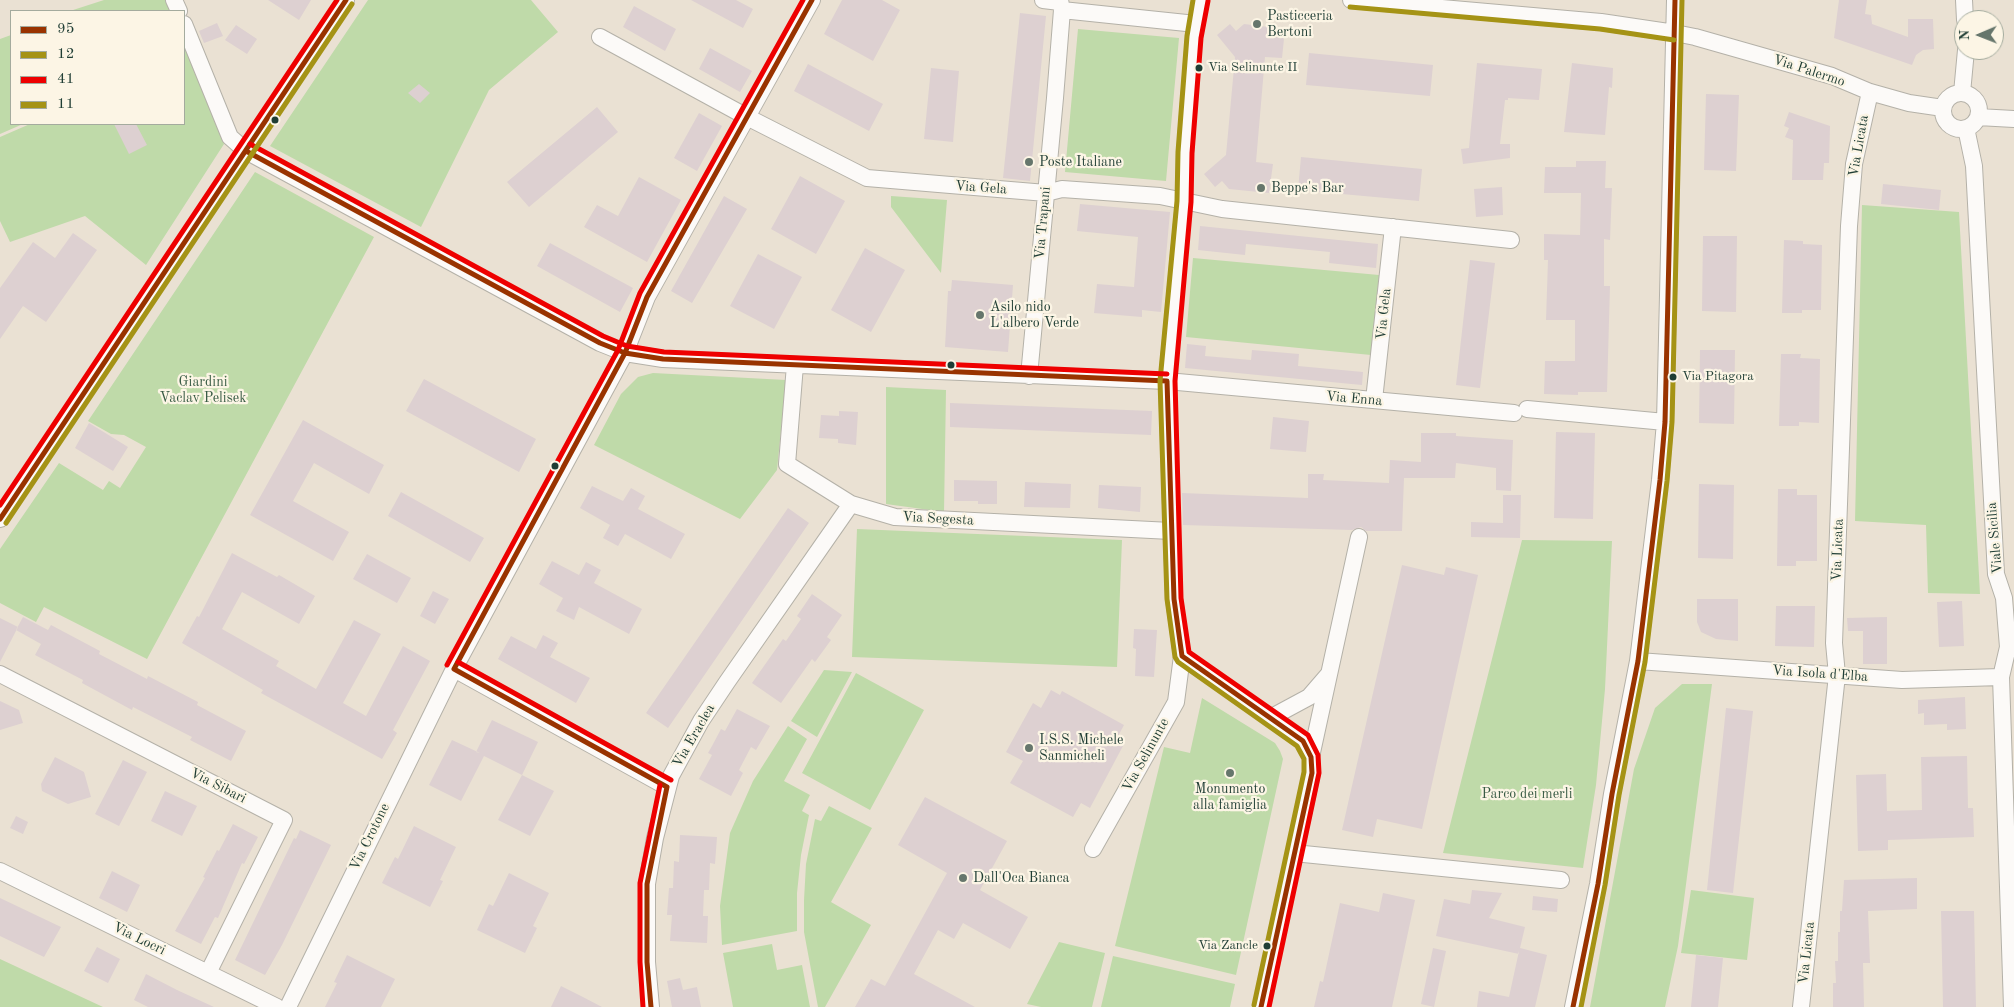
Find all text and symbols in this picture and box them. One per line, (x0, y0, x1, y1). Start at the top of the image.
place label: Pasticceria Bertoni (1267, 8, 1333, 40)
legend (10, 10, 185, 125)
north arrow (1954, 10, 2004, 60)
marker: Pasticceria Bertoni (1251, 18, 1263, 30)
text: 95 (57, 22, 74, 37)
text: N (1958, 30, 1972, 41)
text: 12 (57, 47, 74, 62)
street label: Via Palermo (1771, 51, 1847, 91)
place label: Via Selinunte II (1208, 60, 1297, 76)
marker: Via Selinunte II (1194, 63, 1204, 73)
text: 41 (57, 72, 74, 87)
text: 11 (57, 97, 74, 112)
street label: Via Licata (1845, 114, 1873, 178)
unlabelled marker (270, 115, 280, 125)
place label: Poste Italiane (1039, 154, 1122, 170)
marker: Poste Italiane (1023, 156, 1035, 168)
street label: Via Gela (954, 178, 1008, 198)
place label: Beppe's Bar (1271, 180, 1344, 196)
marker: Beppe's Bar (1255, 182, 1267, 194)
street label: Via Trapani (1031, 186, 1055, 260)
street label: Via Gela (1373, 287, 1395, 341)
place label: Asilo nido L'albero Verde (990, 299, 1079, 332)
marker: Asilo nido L'albero Verde (974, 309, 986, 321)
unlabelled marker (946, 360, 956, 370)
place label: Via Pitagora (1682, 369, 1754, 385)
marker: Via Pitagora (1668, 372, 1678, 382)
park label: Giardini Vaclav Pelisek (160, 374, 246, 407)
street label: Via Enna (1325, 388, 1383, 410)
unlabelled marker (550, 461, 560, 471)
street label: Viale Sicilia (1984, 501, 2006, 575)
street label: Via Segesta (902, 509, 974, 529)
street label: Via Licata (1829, 518, 1847, 582)
street label: Via Isola d'Elba (1771, 662, 1869, 686)
street label: Via Eraclea (669, 701, 719, 771)
street label: Via Selinunte (1119, 715, 1173, 795)
place label: I.S.S. Michele Sanmicheli (1039, 732, 1123, 764)
marker: I.S.S. Michele Sanmicheli (1023, 742, 1035, 754)
street label: Via Sibari (187, 765, 249, 807)
marker: Monumento alla famiglia (1224, 767, 1236, 779)
place label: Monumento alla famiglia (1193, 781, 1267, 814)
park label: Parco dei merli (1482, 786, 1572, 802)
street label: Via Crotone (347, 801, 393, 873)
place label: Dall'Oca Bianca (973, 870, 1069, 886)
marker: Dall'Oca Bianca (957, 872, 969, 884)
street label: Via Locri (110, 919, 168, 959)
street label: Via Licata (1795, 921, 1819, 985)
place label: Via Zancle (1198, 938, 1258, 954)
marker: Via Zancle (1262, 941, 1272, 951)

